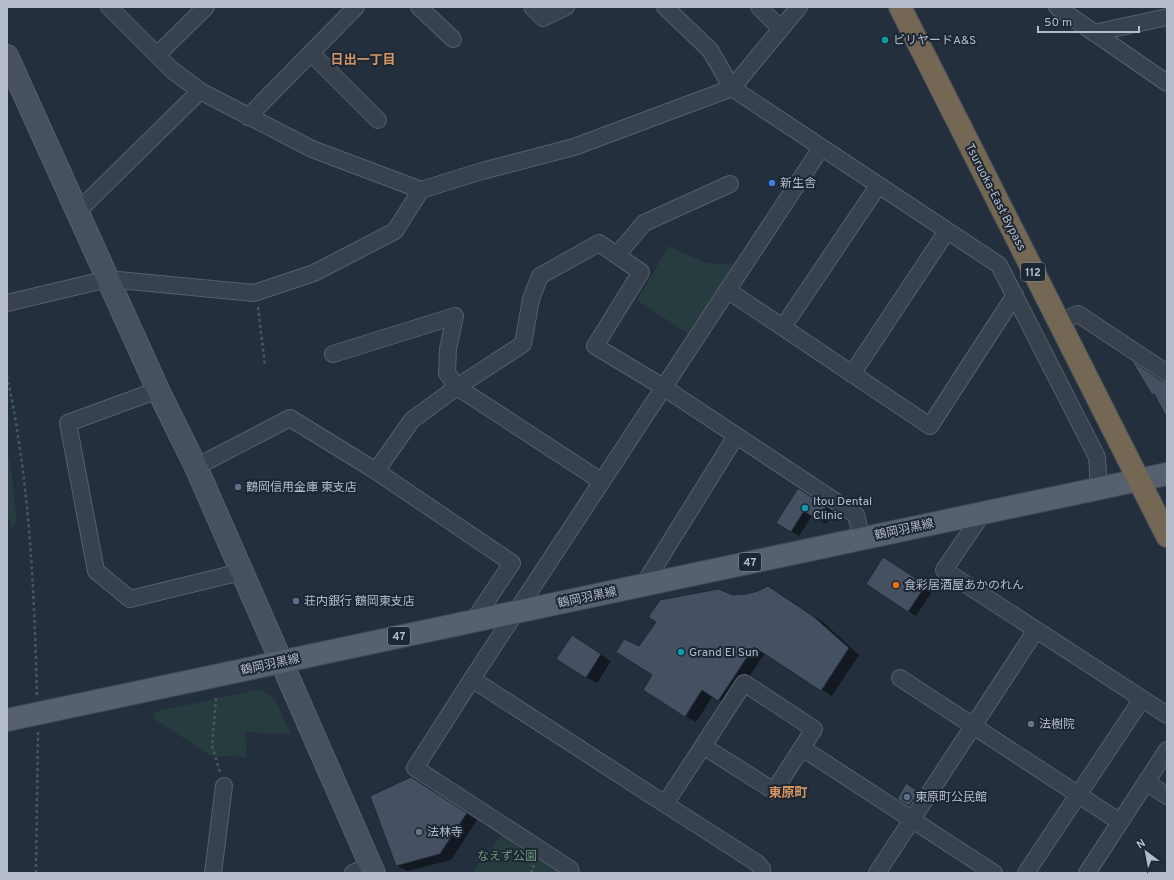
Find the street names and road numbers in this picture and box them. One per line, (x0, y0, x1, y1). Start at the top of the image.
street label: Tsuruoka-East Bypass (961, 141, 1029, 254)
road number: 112 (1021, 263, 1045, 281)
street label: 鶴岡羽黒線 (873, 516, 935, 544)
road number: 47 (739, 553, 761, 571)
street label: 鶴岡羽黒線 (556, 584, 618, 612)
road number: 47 (388, 627, 410, 645)
street label: 鶴岡羽黒線 (239, 651, 301, 679)

